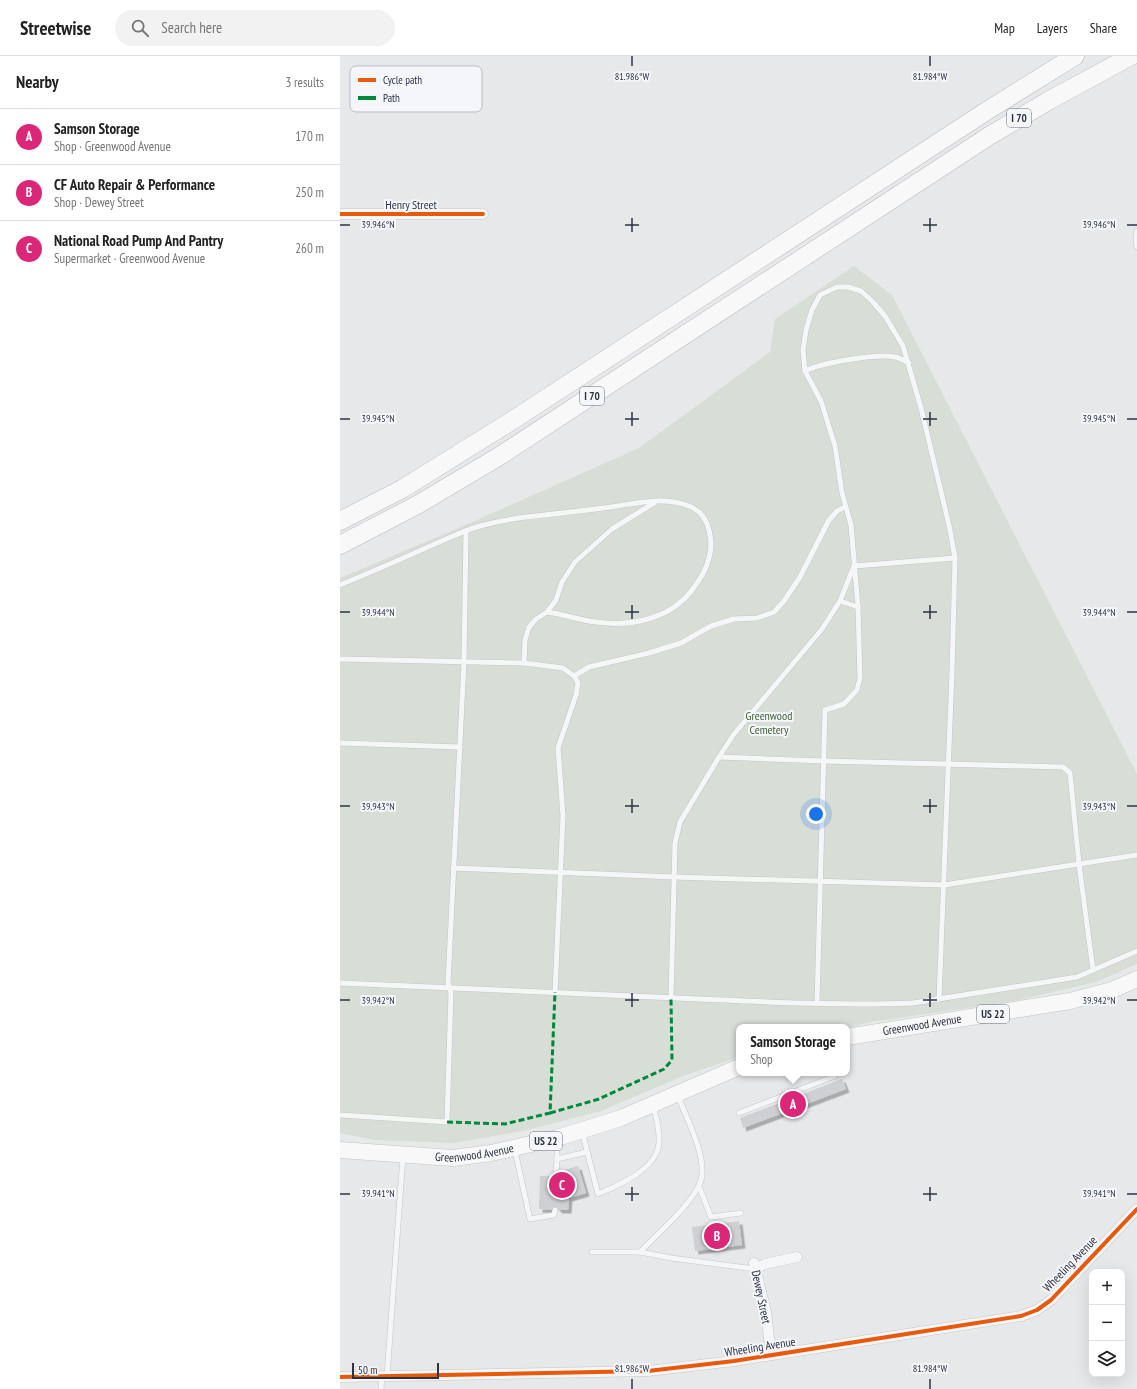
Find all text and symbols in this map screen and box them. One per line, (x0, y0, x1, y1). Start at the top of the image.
search box (115, 10, 395, 46)
text: Streetwise (20, 16, 91, 40)
icon: search (129, 17, 151, 39)
text: Search here (161, 18, 222, 37)
text: Map (994, 19, 1015, 37)
text: Layers (1037, 19, 1068, 37)
text: Share (1090, 19, 1117, 37)
legend (350, 66, 482, 112)
text: 81.986°W (615, 70, 649, 83)
text: 81.984°W (913, 70, 947, 83)
text: Nearby (16, 71, 59, 93)
text: Cycle path (383, 73, 422, 87)
text: 3 results (285, 74, 324, 91)
text: Path (383, 91, 400, 105)
road number: I 70 (1007, 109, 1031, 127)
text: Samson Storage (54, 119, 140, 138)
text: A (26, 128, 32, 145)
text: 170 m (295, 128, 324, 145)
text: Shop · Greenwood Avenue (54, 138, 171, 155)
text: CF Auto Repair & Performance (54, 175, 215, 194)
text: B (26, 184, 32, 201)
text: 250 m (295, 184, 324, 201)
text: Shop · Dewey Street (54, 194, 144, 211)
street label: Henry Street (385, 197, 437, 212)
text: 39.946°N (361, 218, 395, 231)
text: 39.946°N (1082, 218, 1116, 231)
text: National Road Pump And Pantry (54, 231, 223, 250)
text: C (26, 240, 32, 257)
text: 260 m (295, 240, 324, 257)
text: Supermarket · Greenwood Avenue (54, 250, 205, 267)
road number: I 70 (580, 387, 604, 405)
text: 39.945°N (361, 412, 395, 425)
text: 39.945°N (1082, 412, 1116, 425)
text: 39.944°N (361, 606, 395, 619)
text: 39.944°N (1082, 606, 1116, 619)
park label: Greenwood Cemetery (746, 708, 792, 737)
text: 39.943°N (361, 800, 395, 813)
text: 39.943°N (1082, 800, 1116, 813)
your location (806, 804, 826, 824)
text: 39.942°N (361, 994, 395, 1007)
text: 39.942°N (1082, 994, 1116, 1007)
road number: US 22 (977, 1005, 1009, 1023)
street label: Greenwood Avenue (881, 1011, 962, 1038)
popup (736, 1024, 850, 1076)
text: Samson Storage (750, 1032, 836, 1051)
text: Shop (750, 1051, 773, 1068)
pin: A (780, 1089, 806, 1119)
road number: US 22 (530, 1132, 562, 1150)
street label: Greenwood Avenue (435, 1140, 515, 1165)
pin: C (549, 1170, 575, 1200)
text: 39.941°N (361, 1187, 395, 1200)
text: 39.941°N (1082, 1187, 1116, 1200)
pin: B (704, 1221, 730, 1251)
street label: Wheeling Avenue (1039, 1233, 1100, 1295)
street label: Dewey Street (748, 1269, 775, 1326)
map controls (1089, 1269, 1125, 1377)
button: + (1089, 1269, 1125, 1305)
button: − (1089, 1305, 1125, 1341)
street label: Wheeling Avenue (723, 1333, 796, 1360)
button: layers (1089, 1341, 1125, 1377)
scale bar (352, 1361, 439, 1380)
text: 81.986°W (615, 1362, 649, 1375)
text: 81.984°W (913, 1362, 947, 1375)
text: 50 m (358, 1363, 377, 1377)

